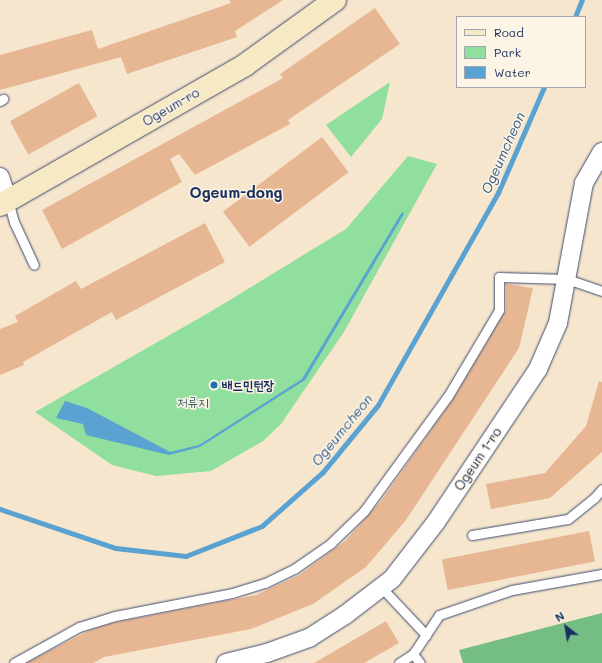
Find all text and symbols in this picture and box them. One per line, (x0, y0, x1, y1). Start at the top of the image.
legend (456, 16, 586, 88)
text: Road (494, 24, 524, 40)
text: Park (494, 44, 521, 60)
text: Water (494, 64, 531, 80)
street label: Ogeum-ro (140, 84, 202, 130)
water label: Ogeumcheon (478, 110, 528, 196)
district label: Ogeum-dong (189, 184, 283, 202)
place label: 배드민턴장 (222, 377, 274, 393)
marker: 배드민턴장 (209, 380, 219, 390)
water label: Ogeumcheon (308, 391, 376, 469)
park label: 저류지 (177, 394, 209, 410)
street label: Ogeum 1-ro (451, 424, 505, 494)
north arrow (546, 607, 586, 647)
text: N (552, 608, 567, 625)

